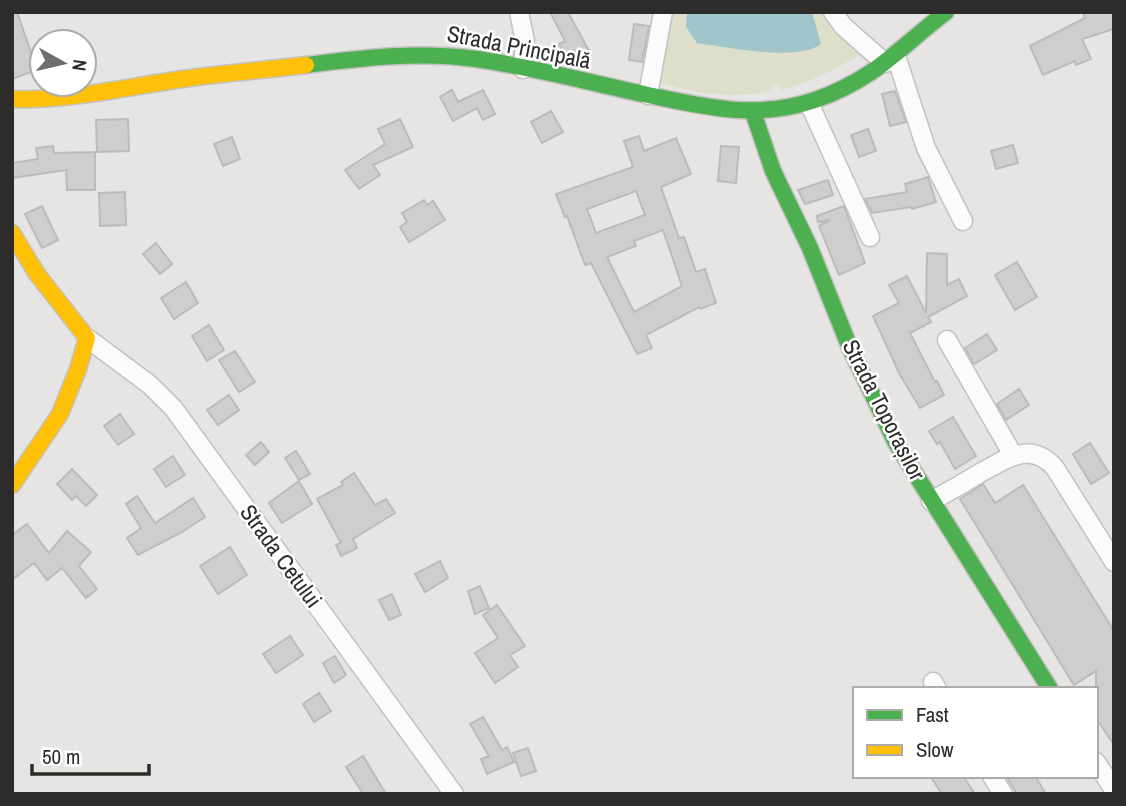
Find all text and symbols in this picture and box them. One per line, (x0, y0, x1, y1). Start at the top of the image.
street label: Strada Principală (445, 17, 594, 76)
north arrow (28, 28, 98, 98)
text: N (66, 58, 93, 73)
street label: Strada Toporașilor (836, 334, 933, 486)
street label: Strada Cetului (233, 498, 329, 614)
legend (853, 687, 1098, 778)
text: Fast (916, 700, 949, 729)
scale bar (32, 732, 149, 776)
text: Slow (916, 735, 954, 764)
text: 50 m (42, 742, 80, 771)

